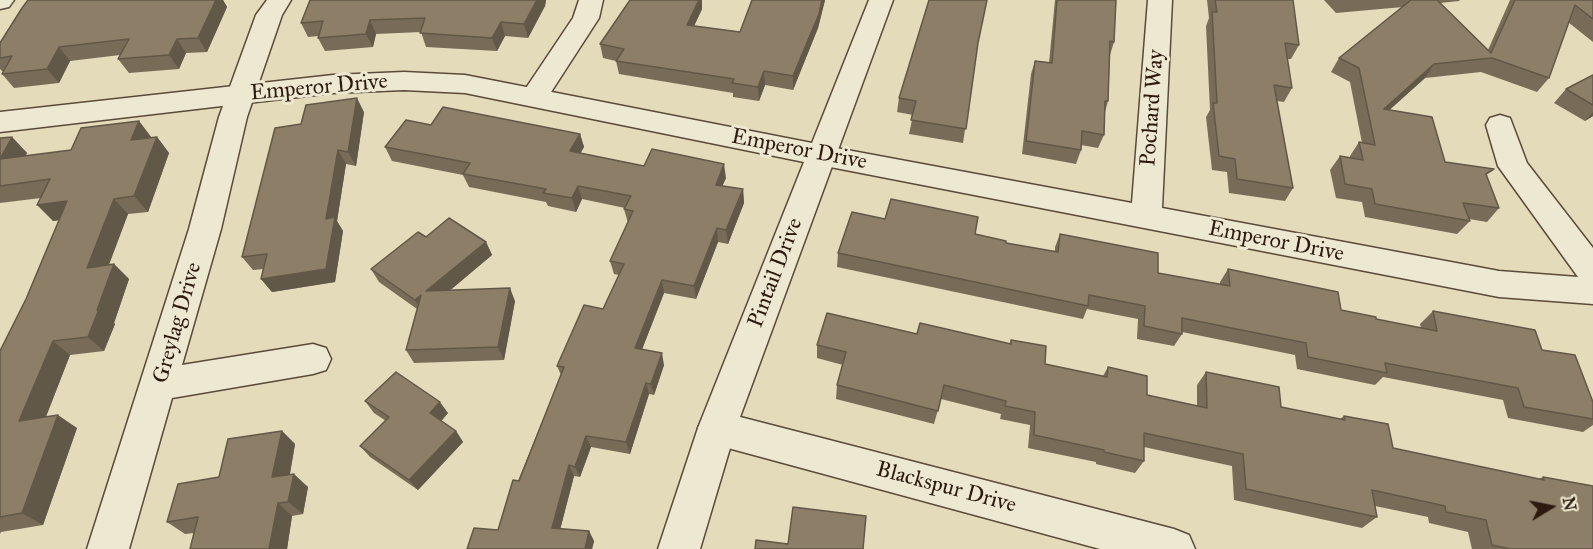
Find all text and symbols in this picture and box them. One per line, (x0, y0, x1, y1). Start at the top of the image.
street label: Pochard Way (1136, 49, 1170, 167)
street label: Emperor Drive (249, 69, 389, 107)
street label: Emperor Drive (729, 124, 869, 176)
street label: Pintail Drive (743, 215, 809, 331)
street label: Emperor Drive (1206, 216, 1346, 268)
street label: Greylag Drive (148, 260, 208, 386)
street label: Blackspur Drive (873, 457, 1019, 519)
north arrow (1521, 477, 1581, 537)
text: N (1559, 495, 1580, 512)

